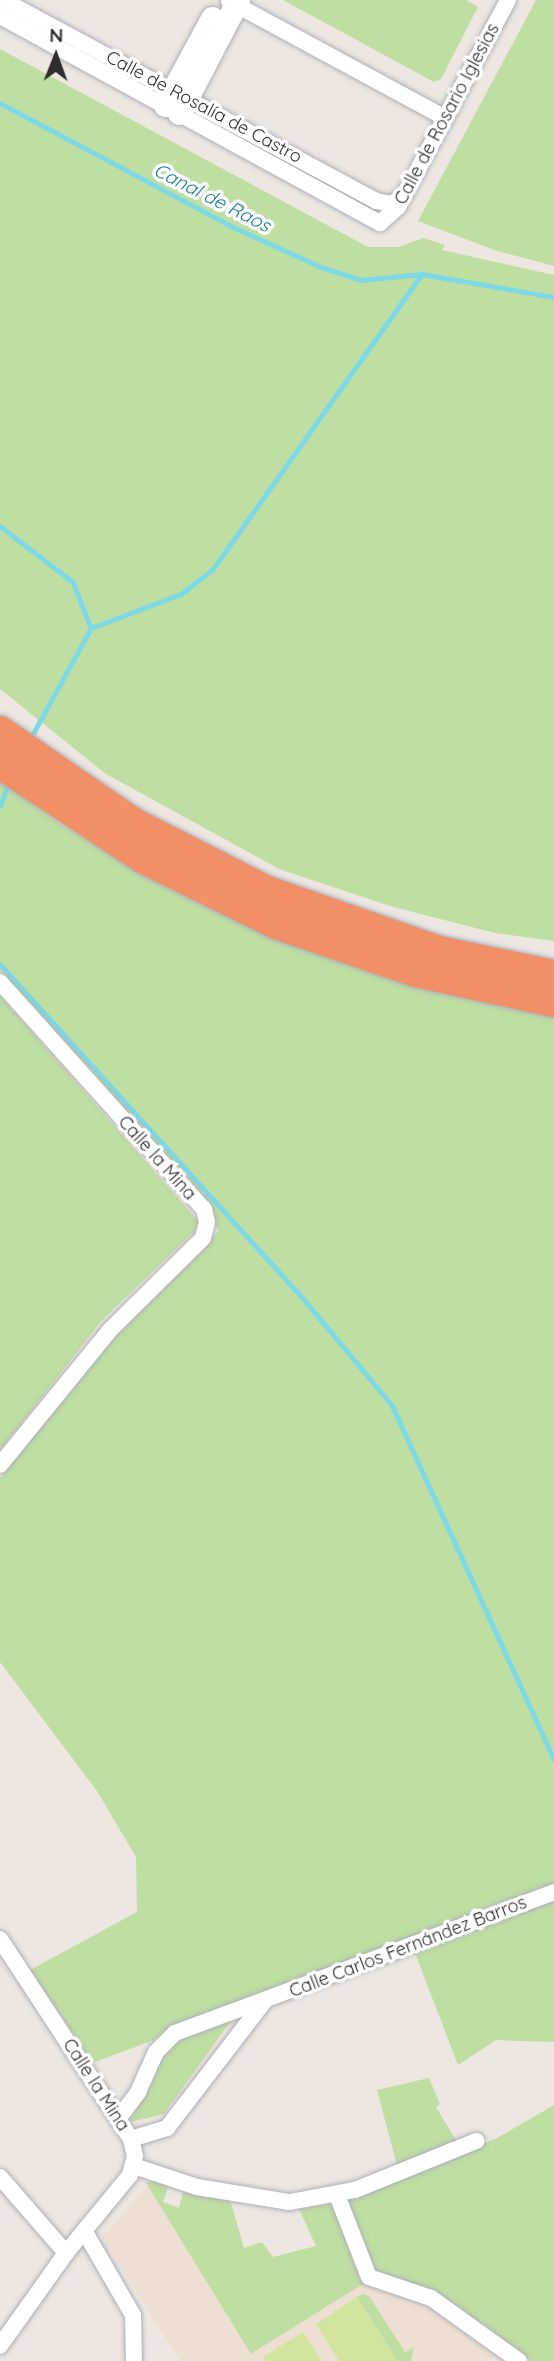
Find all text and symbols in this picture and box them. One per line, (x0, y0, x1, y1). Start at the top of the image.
street label: Calle de Rosario Iglesias (390, 20, 504, 208)
north arrow (21, 21, 91, 91)
text: N (49, 23, 64, 47)
street label: Calle de Rosalía de Castro (102, 46, 306, 168)
water label: Canal de Raos (150, 159, 274, 237)
street label: Calle la Mina (114, 1111, 200, 1205)
street label: Calle Carlos Fernández Barros (286, 1892, 530, 2002)
street label: Calle la Mina (58, 2035, 134, 2135)

